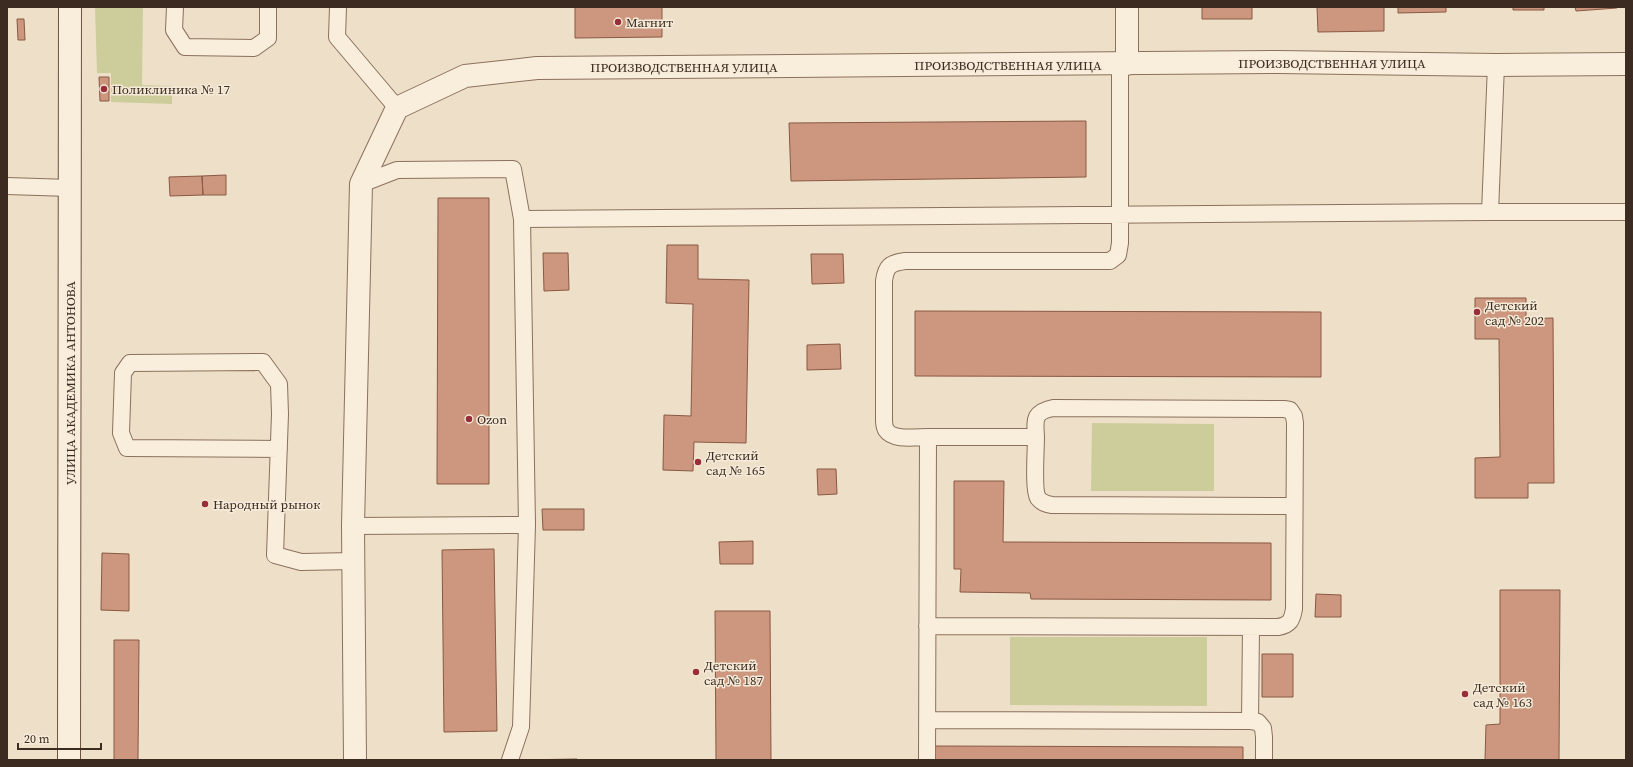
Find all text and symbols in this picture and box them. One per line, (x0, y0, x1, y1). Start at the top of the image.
place label: Магнит (626, 14, 673, 31)
marker: Магнит (613, 17, 623, 27)
street label: ПРОИЗВОДСТВЕННАЯ УЛИЦА (1238, 55, 1426, 72)
street label: ПРОИЗВОДСТВЕННАЯ УЛИЦА (914, 57, 1102, 74)
street label: ПРОИЗВОДСТВЕННАЯ УЛИЦА (590, 59, 778, 76)
place label: Поликлиника № 17 (112, 81, 231, 98)
marker: Поликлиника № 17 (99, 84, 109, 94)
street label: УЛИЦА АКАДЕМИКА АНТОНОВА (62, 281, 79, 485)
place label: Детский сад № 202 (1485, 297, 1544, 329)
marker: Детский сад № 202 (1472, 307, 1482, 317)
place label: Ozon (477, 411, 507, 428)
marker: Ozon (464, 414, 474, 424)
place label: Детский сад № 165 (706, 447, 765, 479)
marker: Детский сад № 165 (693, 457, 703, 467)
place label: Народный рынок (213, 496, 320, 513)
marker: Народный рынок (200, 499, 210, 509)
place label: Детский сад № 187 (704, 657, 764, 689)
marker: Детский сад № 187 (691, 667, 701, 677)
place label: Детский сад № 163 (1473, 679, 1532, 711)
marker: Детский сад № 163 (1460, 689, 1470, 699)
scale bar (18, 725, 101, 751)
text: 20 m (24, 731, 50, 747)

